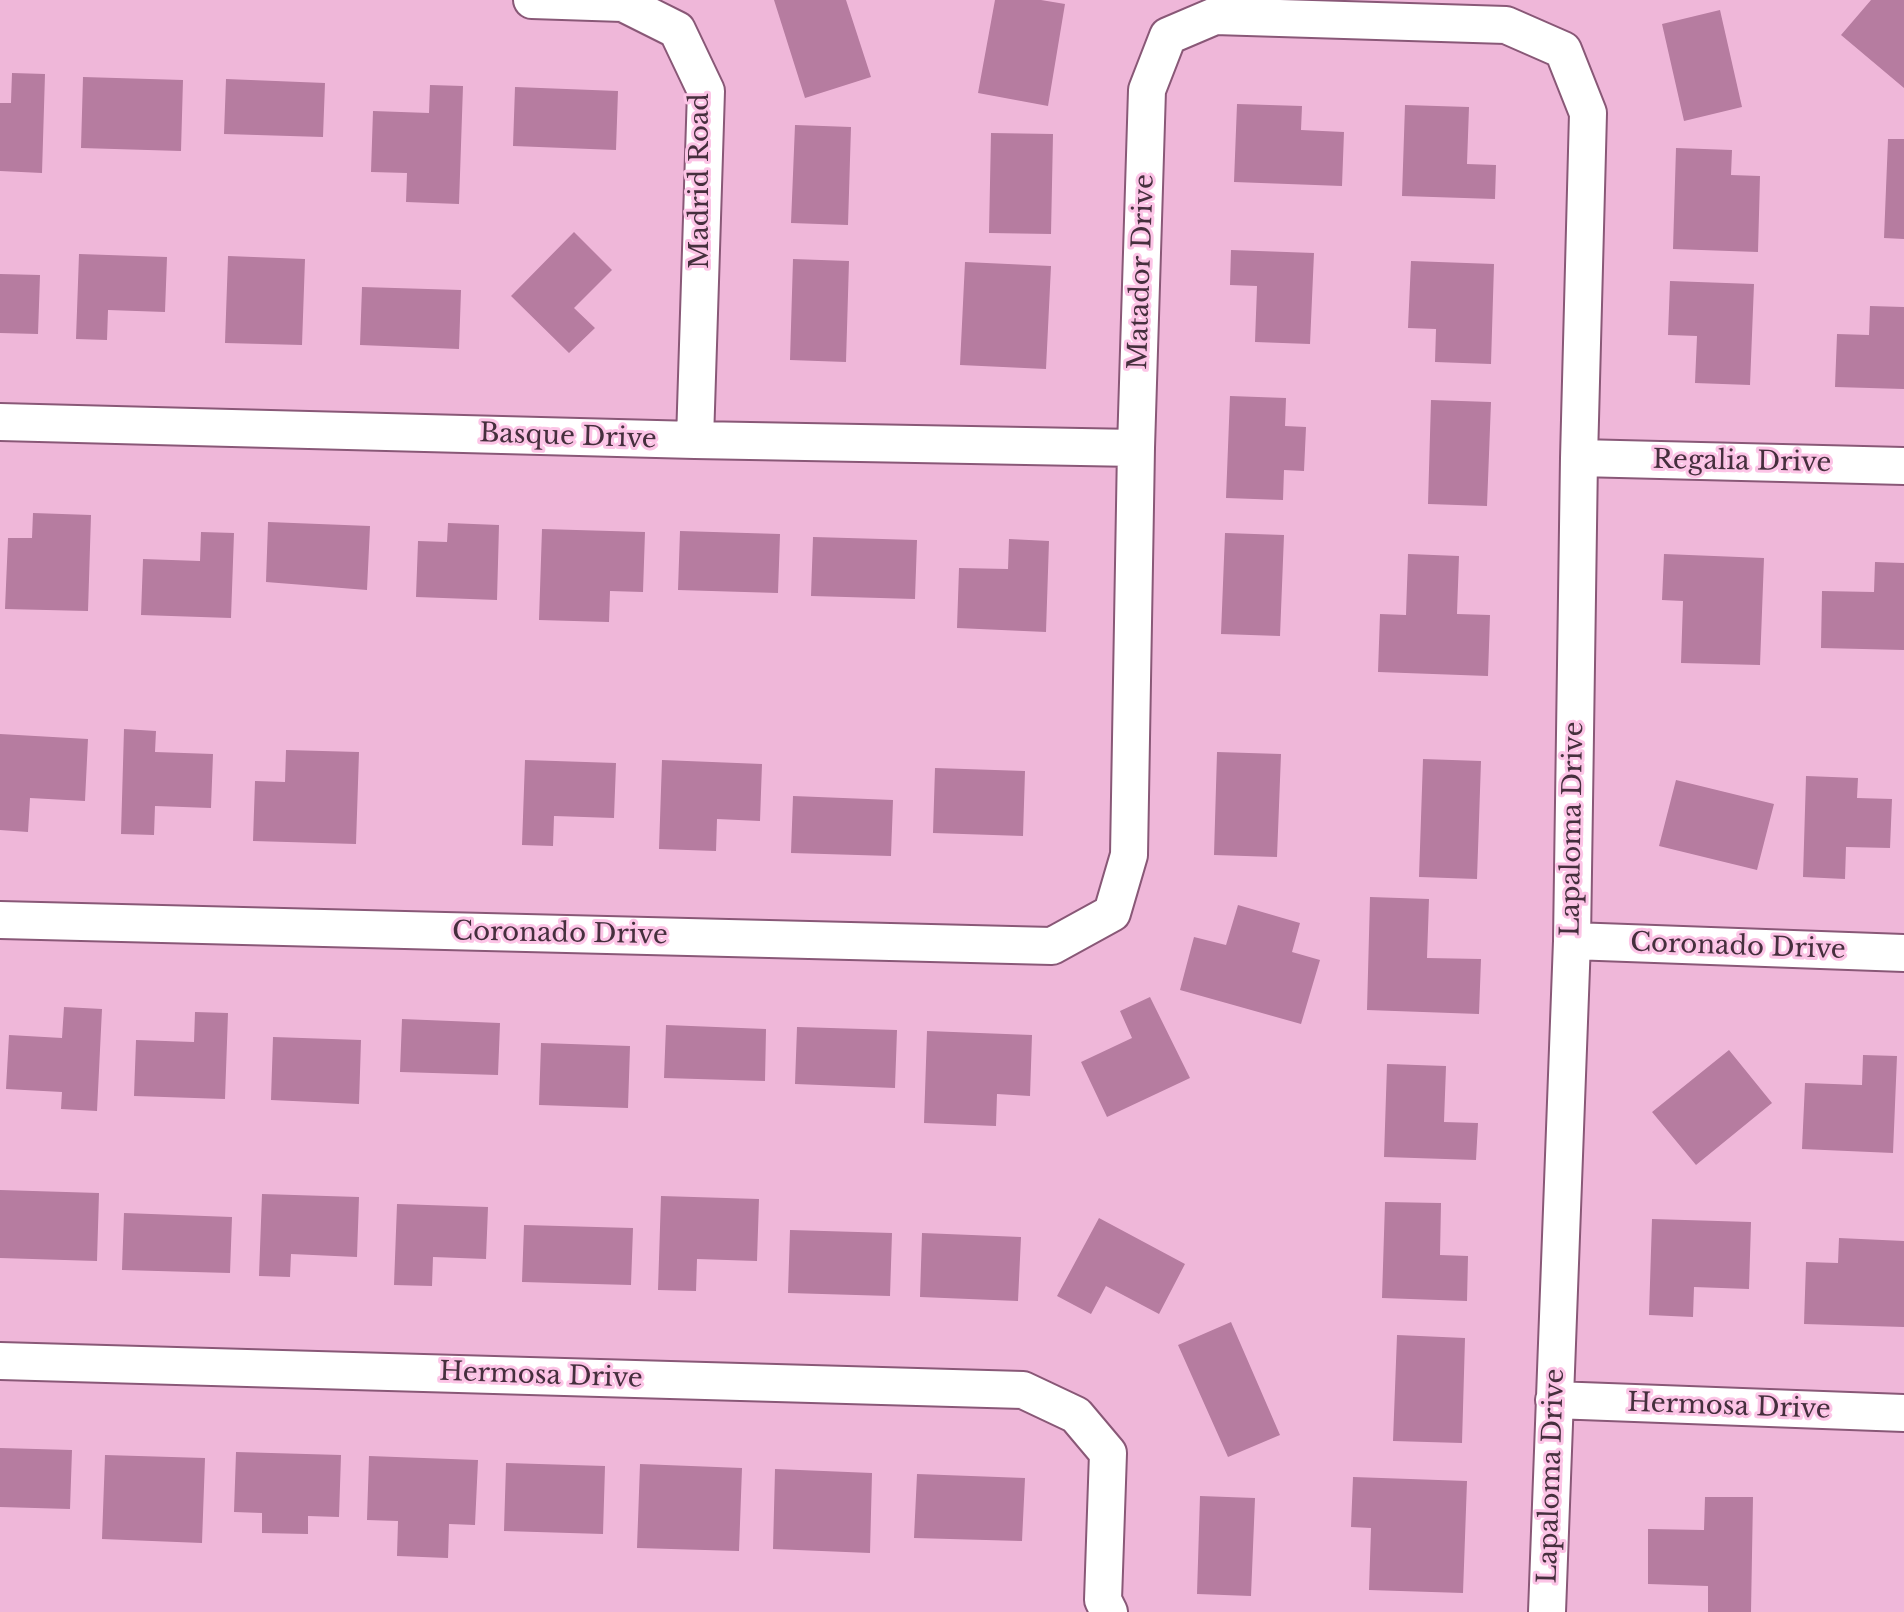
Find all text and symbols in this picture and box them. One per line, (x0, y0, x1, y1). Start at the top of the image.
street label: Madrid Road (685, 93, 717, 269)
street label: Matador Drive (1123, 174, 1161, 370)
street label: Basque Drive (479, 418, 657, 456)
street label: Regalia Drive (1652, 445, 1832, 479)
street label: Lapaloma Drive (1556, 721, 1590, 937)
street label: Coronado Drive (452, 917, 668, 951)
street label: Coronado Drive (1630, 928, 1846, 966)
street label: Hermosa Drive (439, 1357, 643, 1395)
street label: Lapaloma Drive (1533, 1368, 1571, 1584)
street label: Hermosa Drive (1627, 1388, 1831, 1426)

